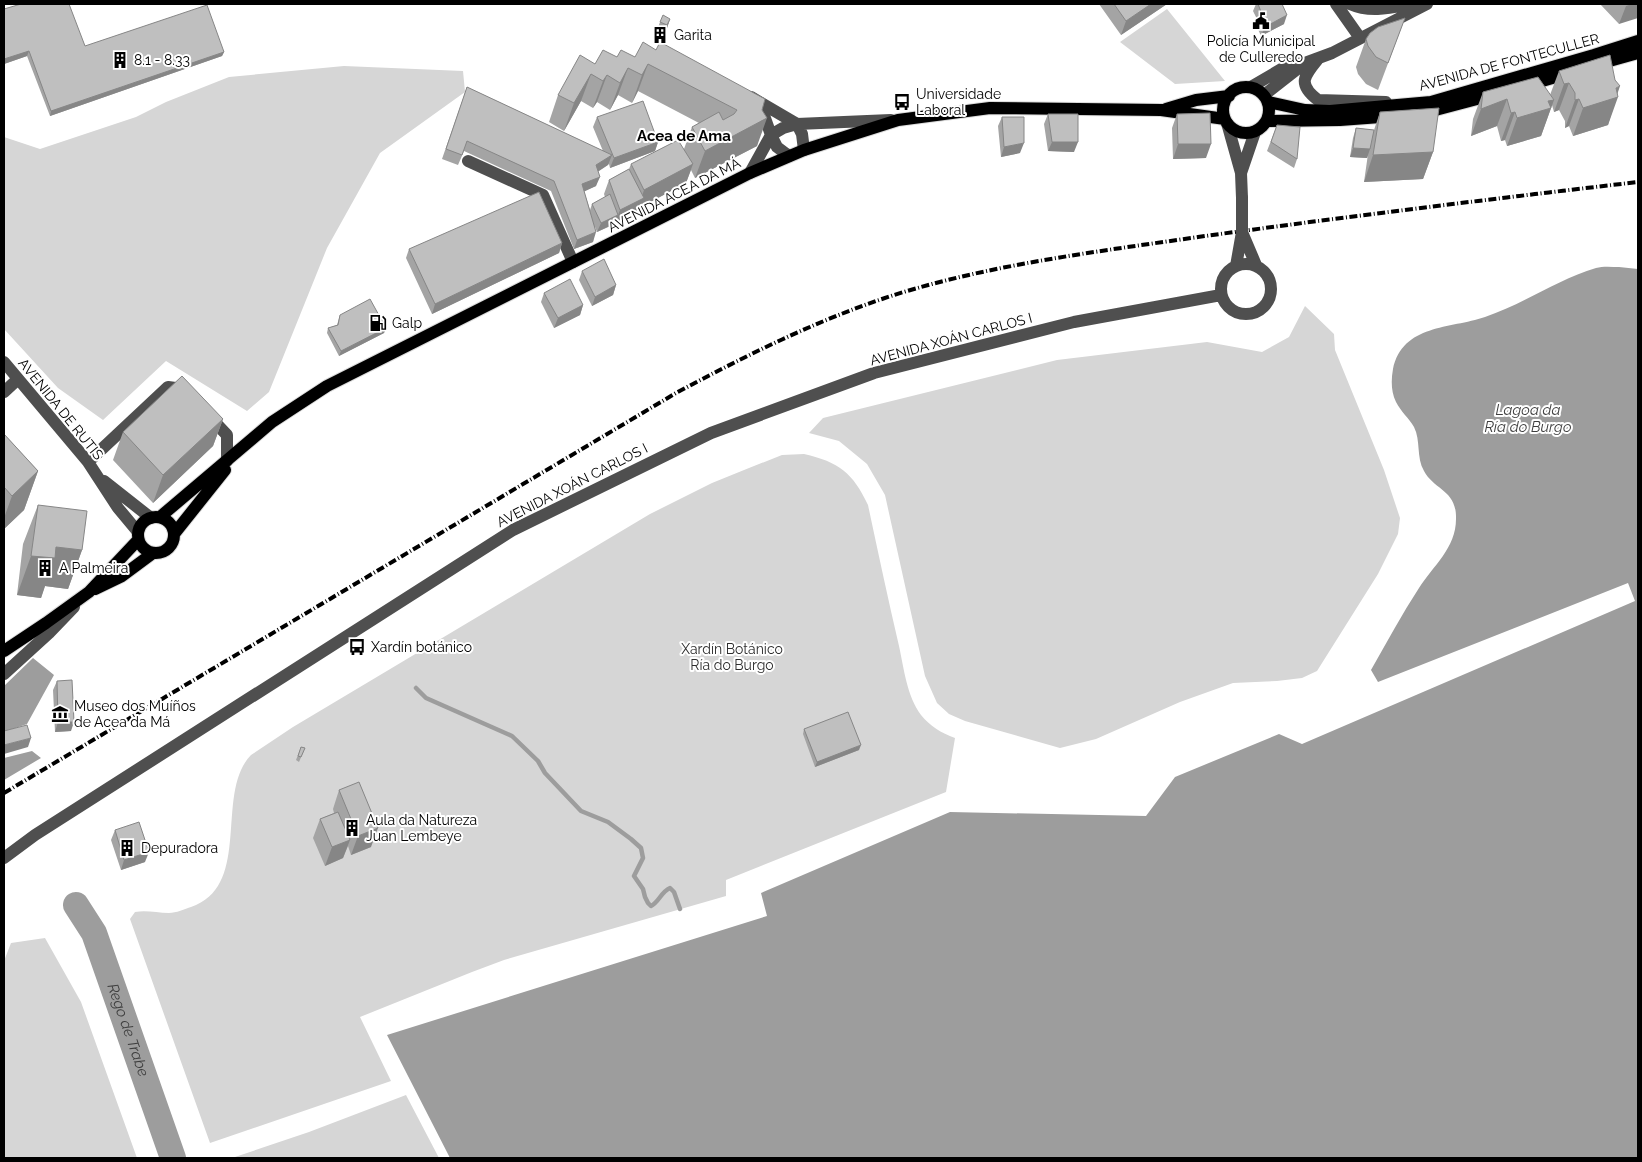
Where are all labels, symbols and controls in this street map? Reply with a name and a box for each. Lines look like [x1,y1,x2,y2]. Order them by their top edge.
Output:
public building icon: Policía Municipal de Culleredo [1251,11,1271,31]
building icon: Garita [650,25,670,45]
place label: Garita [674,27,712,43]
street label: AVENIDA DE FONTECULLER [1417,30,1601,94]
place label: Policía Municipal de Culleredo [1207,33,1315,65]
building icon: 8.1 - 8.33 [110,50,130,70]
place label: 8.1 - 8.33 [134,52,190,68]
place label: Universidade Laboral [916,86,1001,118]
bus stop icon: Universidade Laboral [892,92,912,112]
district label: Acea de Ama [637,127,731,145]
street label: AVENIDA ACEA DA MÁ [605,153,743,235]
street label: AVENIDA XOÁN CARLOS I [868,309,1034,368]
fuel station icon: Galp [368,313,388,333]
place label: Galp [392,315,422,331]
street label: AVENIDA DE RUTIS [15,355,107,463]
water label: Lagoa da Ría do Burgo [1484,401,1572,436]
street label: AVENIDA XOÁN CARLOS I [493,439,650,530]
building icon: A Palmeira [35,558,55,578]
place label: A Palmeira [59,560,128,576]
bus stop icon: Xardín botánico [347,637,367,657]
place label: Xardín botánico [371,639,472,655]
park label: Xardín Botánico Ría do Burgo [681,641,783,673]
place label: Museo dos Muíños de Acea da Má [74,698,196,730]
museum icon: Museo dos Muíños de Acea da Má [50,704,70,724]
place label: Aula da Natureza Juan Lembeye [366,812,477,844]
building icon: Aula da Natureza Juan Lembeye [342,818,362,838]
building icon: Depuradora [117,838,137,858]
place label: Depuradora [141,840,218,856]
water label: Rego de Trabe [103,981,153,1079]

